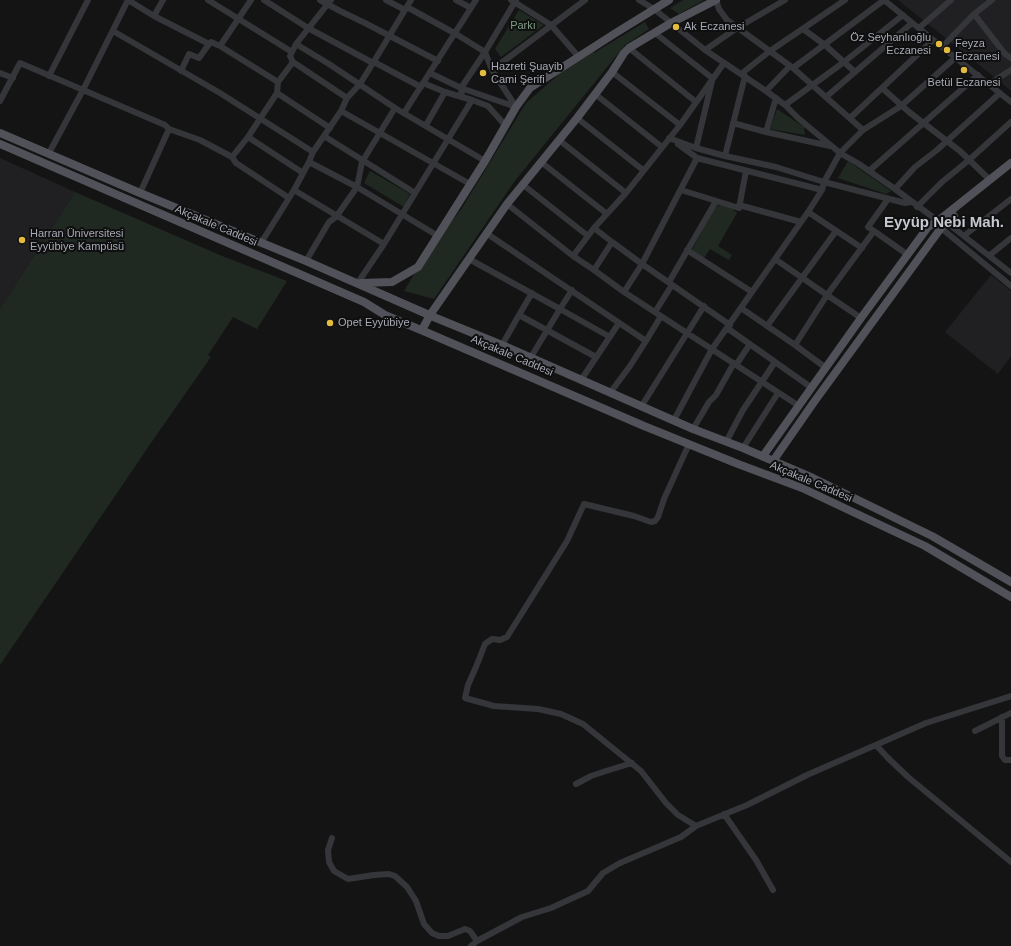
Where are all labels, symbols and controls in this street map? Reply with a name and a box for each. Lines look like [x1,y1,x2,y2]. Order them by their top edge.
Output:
park label: Parkı [510,19,536,33]
place label: Ak Eczanesi [684,20,745,34]
marker: Ak Eczanesi [671,22,681,32]
place label: Öz Seyhanlıoğlu Eczanesi [850,31,931,57]
place label: Feyza Eczanesi [955,37,1000,63]
marker: Öz Seyhanlıoğlu Eczanesi [934,39,944,49]
marker: Feyza Eczanesi [942,45,952,55]
place label: Hazreti Şuayib Cami Şerifi [491,60,563,86]
marker: Betül Eczanesi [959,65,969,75]
marker: Hazreti Şuayib Cami Şerifi [478,68,488,78]
place label: Betül Eczanesi [928,76,1000,90]
street label: Akçakale Caddesi [173,203,259,249]
district label: Eyyüp Nebi Mah. [884,214,1004,232]
place label: Harran Üniversitesi Eyyübiye Kampüsü [30,227,124,253]
marker: Harran Üniversitesi Eyyübiye Kampüsü [17,235,27,245]
place label: Opet Eyyübiye [338,316,410,330]
marker: Opet Eyyübiye [325,318,335,328]
street label: Akçakale Caddesi [469,333,555,379]
street label: Akçakale Caddesi [768,459,854,505]

